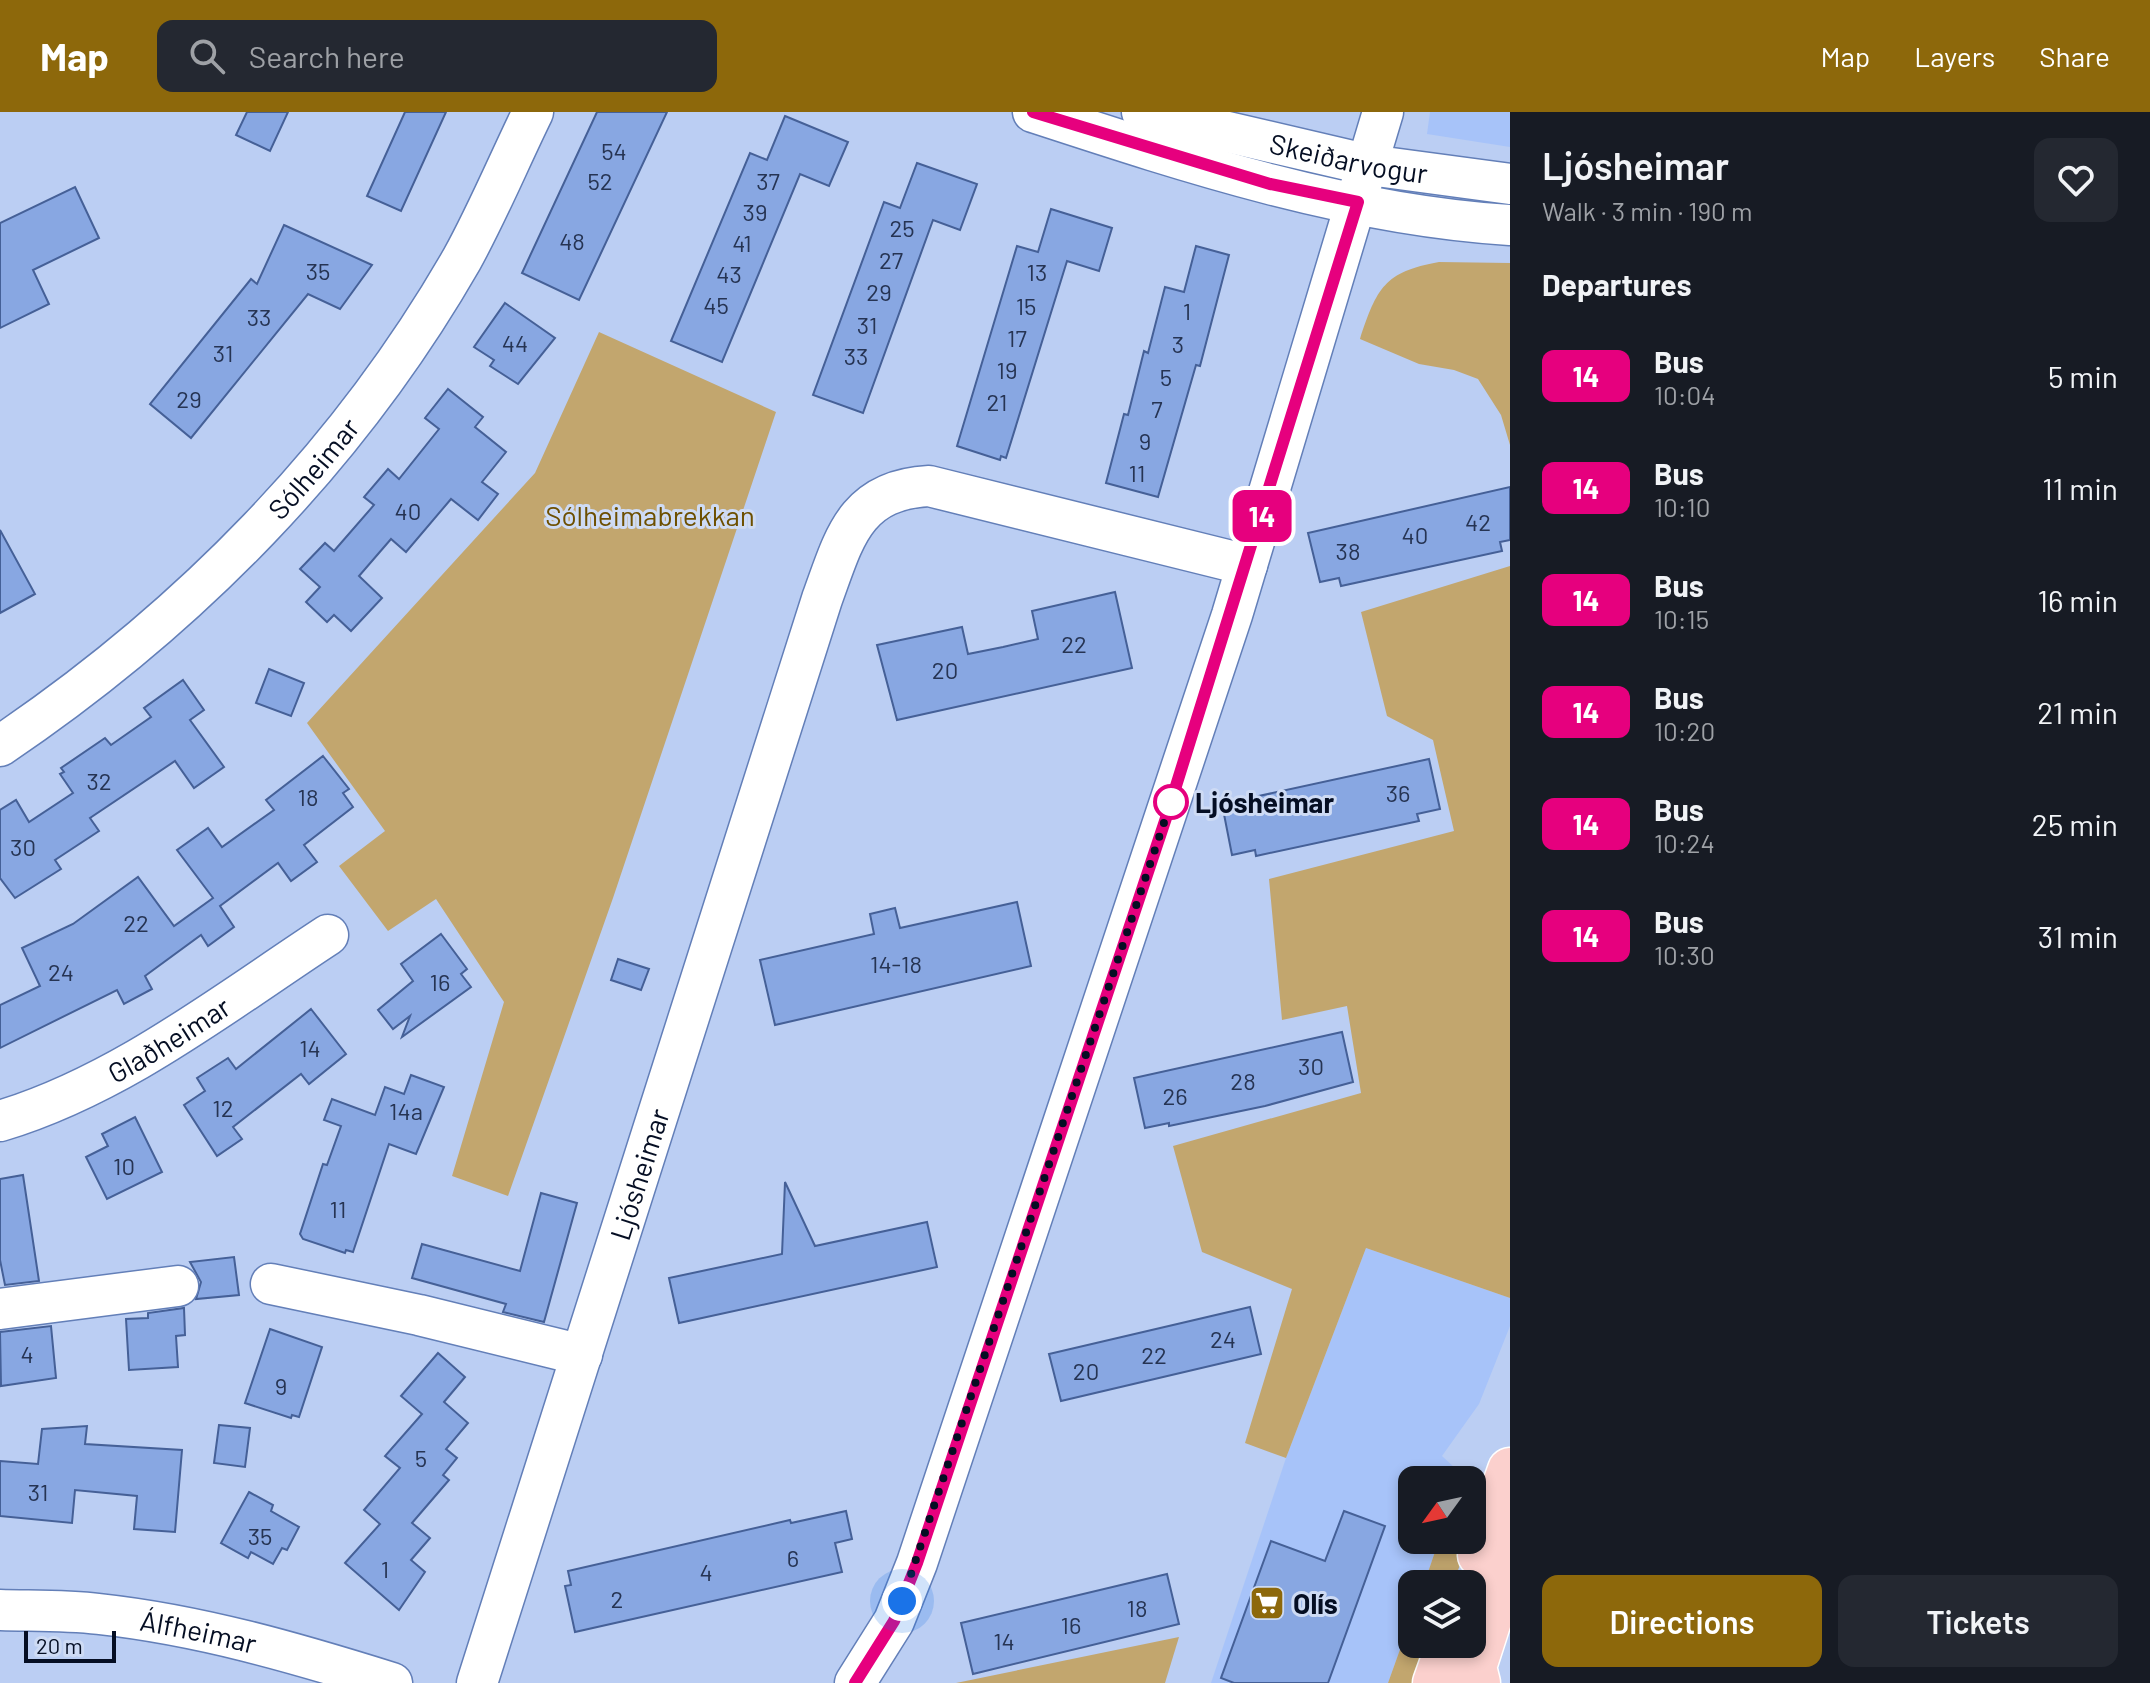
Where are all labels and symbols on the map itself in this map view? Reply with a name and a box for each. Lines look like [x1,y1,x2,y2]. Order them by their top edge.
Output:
street label: Skeiðarvogur [1266,125,1430,190]
house number: 54 [601,136,627,165]
house number: 52 [587,166,613,195]
house number: 37 [756,166,780,195]
house number: 39 [743,197,767,226]
house number: 25 [889,213,915,242]
house number: 48 [559,226,585,255]
house number: 41 [732,228,752,257]
house number: 27 [879,245,903,274]
house number: 35 [306,256,330,285]
house number: 13 [1027,257,1047,286]
house number: 43 [716,259,742,288]
house number: 29 [866,277,892,306]
house number: 45 [703,290,729,319]
house number: 15 [1016,291,1036,320]
house number: 1 [1183,296,1191,325]
house number: 33 [247,302,271,331]
house number: 31 [857,310,877,339]
house number: 17 [1007,323,1027,352]
house number: 44 [502,328,528,357]
house number: 3 [1172,329,1184,358]
house number: 31 [213,338,233,367]
house number: 33 [844,341,868,370]
house number: 19 [997,355,1017,384]
house number: 5 [1160,362,1172,391]
house number: 29 [176,384,202,413]
house number: 21 [987,387,1007,416]
house number: 7 [1151,394,1163,423]
street label: Sólheimar [260,411,366,526]
house number: 9 [1139,426,1151,455]
house number: 11 [1129,458,1145,487]
line badge: 14 [1226,490,1298,542]
house number: 40 [395,496,421,525]
park label: Sólheimabrekkan [545,498,755,532]
house number: 42 [1465,507,1491,536]
house number: 40 [1402,520,1428,549]
house number: 38 [1336,536,1360,565]
house number: 22 [1061,629,1087,658]
house number: 20 [932,655,958,684]
house number: 32 [86,766,112,795]
house number: 36 [1386,778,1410,807]
house number: 18 [298,782,318,811]
marker: Ljósheimar [1154,785,1188,819]
place label: Ljósheimar [1195,785,1334,819]
house number: 30 [10,832,36,861]
house number: 22 [123,908,149,937]
house number: 14-18 [870,949,922,978]
house number: 24 [48,957,74,986]
house number: 16 [430,967,450,996]
street label: Glaðheimar [102,989,236,1090]
house number: 14 [299,1033,321,1062]
house number: 30 [1298,1051,1324,1080]
house number: 28 [1230,1066,1256,1095]
house number: 26 [1162,1081,1188,1110]
house number: 12 [212,1093,234,1122]
house number: 14a [389,1096,423,1125]
street label: Ljósheimar [602,1104,676,1244]
house number: 10 [113,1151,135,1180]
house number: 11 [330,1194,346,1223]
house number: 24 [1210,1324,1236,1353]
house number: 4 [20,1339,34,1368]
house number: 22 [1141,1340,1167,1369]
house number: 20 [1073,1356,1099,1385]
house number: 9 [275,1371,287,1400]
house number: 5 [415,1443,427,1472]
north arrow [1398,1466,1486,1554]
house number: 31 [28,1477,48,1506]
house number: 35 [248,1521,272,1550]
house number: 6 [787,1543,799,1572]
house number: 1 [381,1554,389,1583]
house number: 4 [699,1557,713,1586]
your location [882,1581,922,1621]
house number: 2 [611,1584,623,1613]
supermarket icon: Olís [1248,1584,1286,1622]
place label: Olís [1293,1586,1338,1620]
house number: 18 [1127,1593,1147,1622]
street label: Álfheimar [138,1603,260,1660]
house number: 16 [1061,1610,1081,1639]
house number: 14 [993,1626,1015,1655]
scale bar [24,1627,116,1663]

